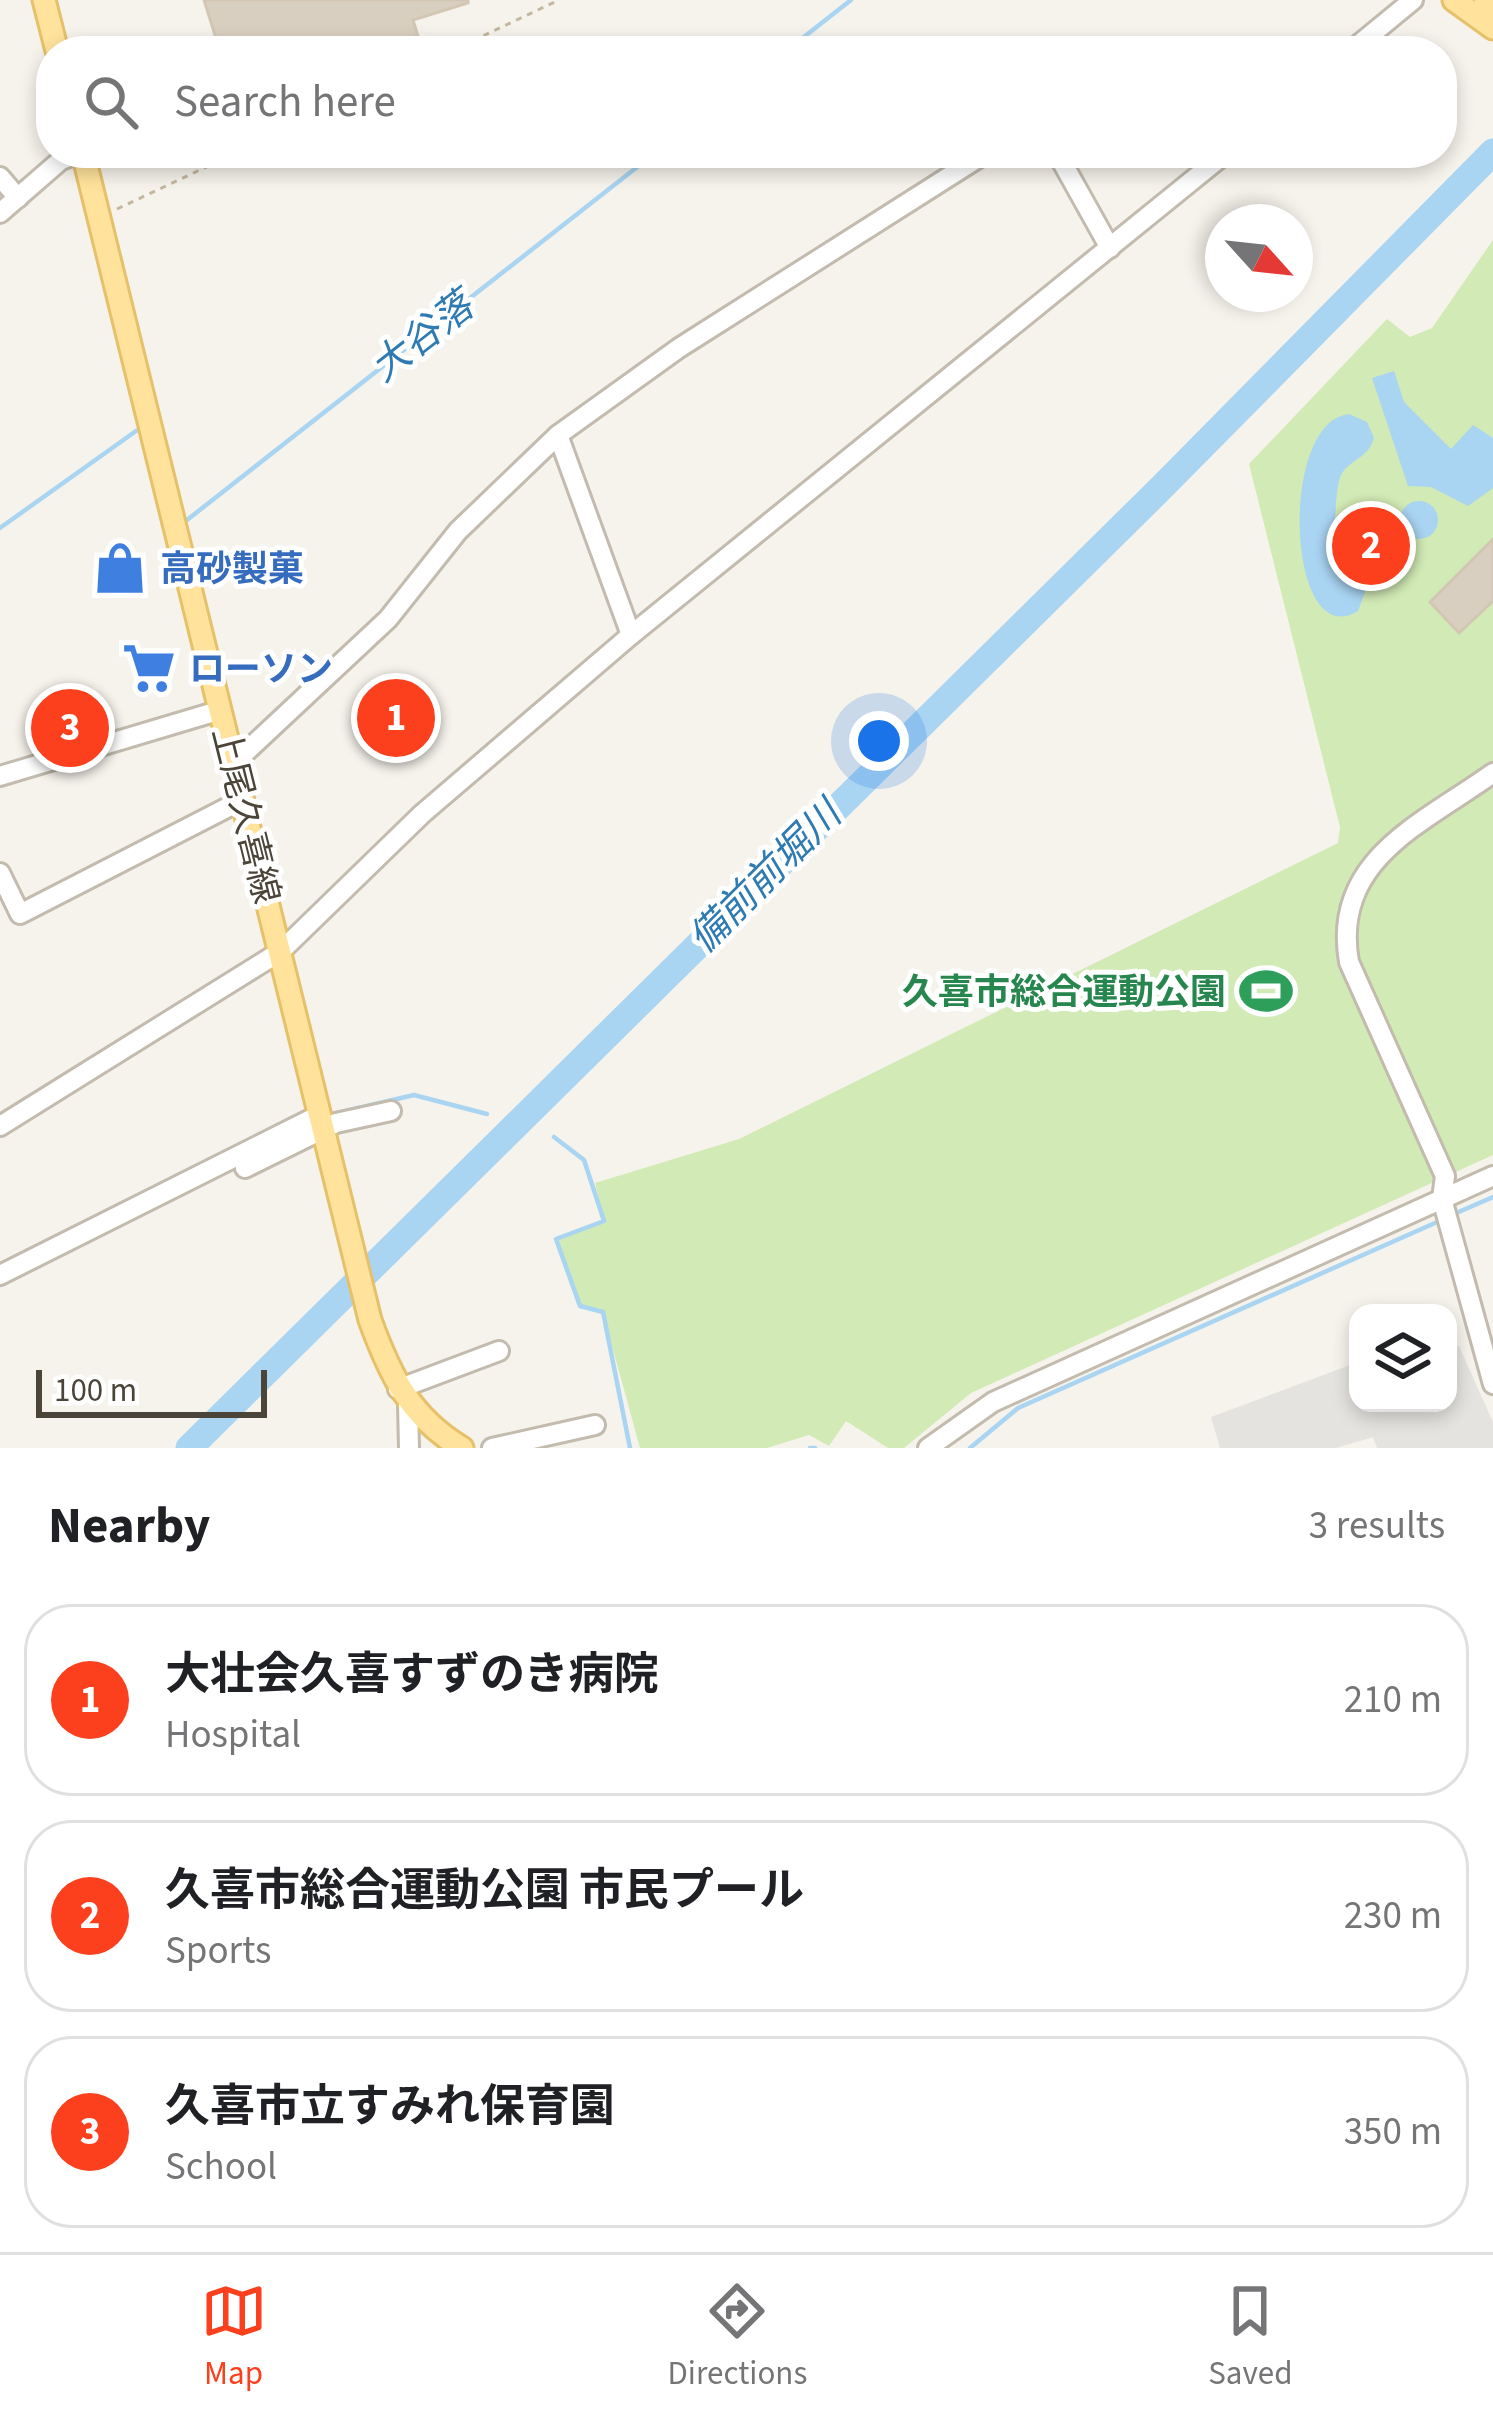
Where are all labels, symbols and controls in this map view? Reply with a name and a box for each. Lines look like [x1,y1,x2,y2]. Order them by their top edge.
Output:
search box [36,36,1457,168]
icon: search [78,69,144,135]
text: Search here [174,70,396,134]
north arrow [1205,204,1313,312]
water label: 大谷落 [359,276,490,396]
pin: 2 [1332,501,1410,591]
shop icon: 高砂製菓 [91,539,149,597]
place label: 高砂製菓 [160,544,304,595]
supermarket icon: ローソン [120,639,178,697]
place label: ローソン [189,644,333,695]
pin: 1 [357,673,435,763]
pin: 3 [31,683,109,773]
your location [849,711,909,771]
street label: 上尾久喜線 [199,722,292,909]
water label: 備前前堀川 [677,786,857,966]
sports icon: 久喜市総合運動公園 [1237,962,1295,1020]
place label: 久喜市総合運動公園 [902,967,1226,1018]
map controls [1349,1304,1457,1412]
button: layers [1349,1304,1457,1412]
scale bar [36,1364,267,1417]
text: 100 m [54,1367,137,1414]
text: Nearby [48,1490,210,1562]
text: 3 results [1309,1498,1445,1554]
text: 大壮会久喜すずのき病院 [165,1643,659,1707]
text: 1 [80,1672,100,1728]
text: 210 m [1344,1672,1442,1728]
text: Hospital [165,1707,301,1763]
text: 久喜市総合運動公園 市民プール [165,1859,804,1923]
text: 2 [80,1888,100,1944]
text: 230 m [1344,1888,1442,1944]
text: Sports [165,1923,271,1979]
text: 久喜市立すみれ保育園 [165,2075,615,2139]
text: 3 [80,2104,100,2160]
text: 350 m [1344,2104,1442,2160]
text: School [165,2139,277,2195]
tab: Map [201,2278,267,2397]
tab: Directions [668,2278,807,2397]
tab: Saved [1208,2278,1292,2397]

